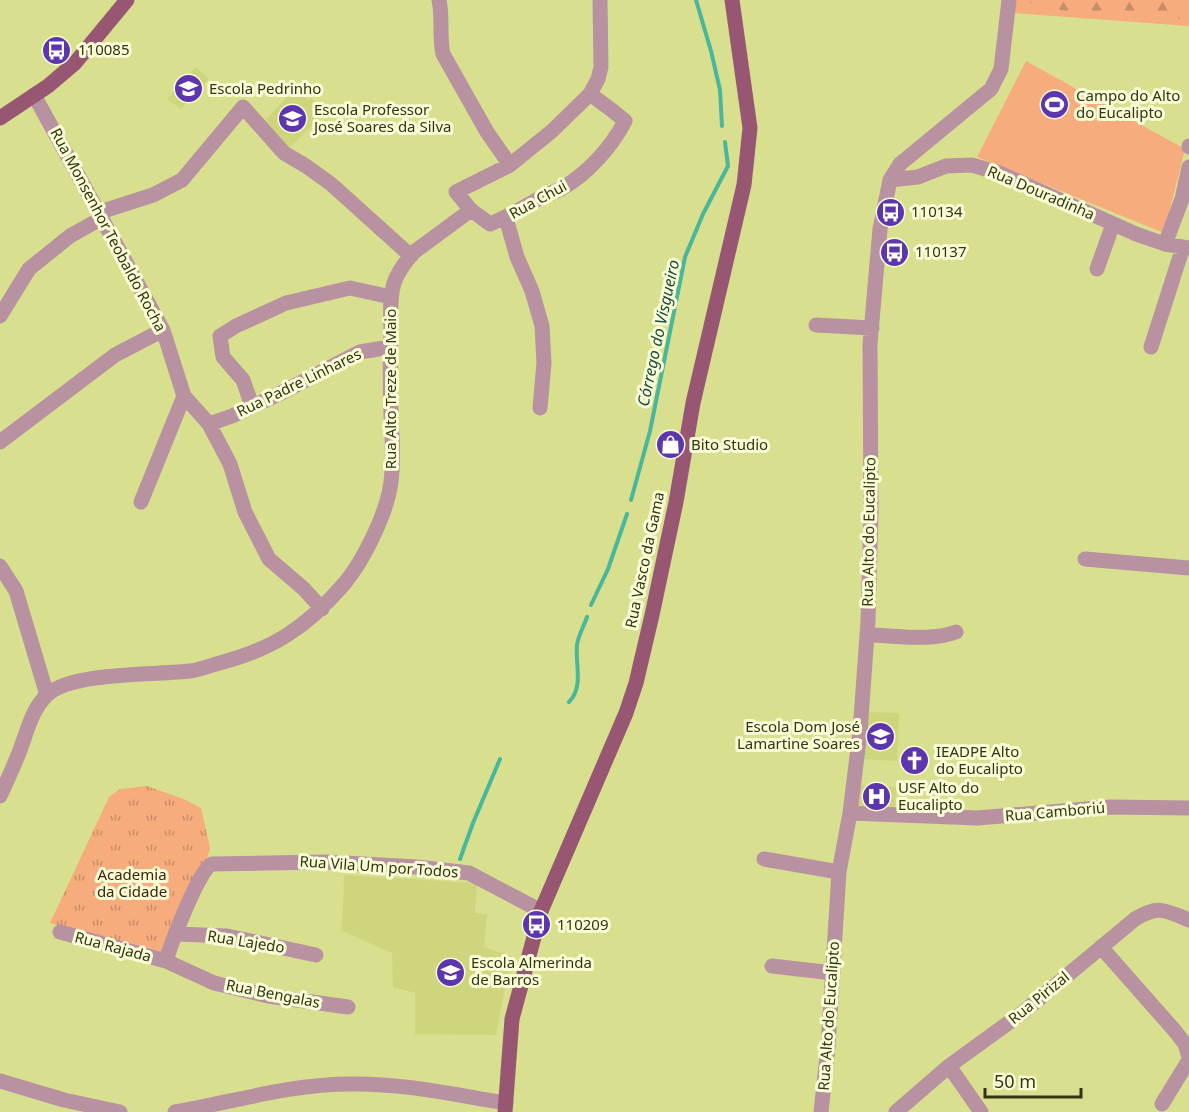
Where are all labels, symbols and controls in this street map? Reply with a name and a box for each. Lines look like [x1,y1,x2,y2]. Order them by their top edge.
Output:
bus stop icon: 110085 [41,34,73,66]
place label: 110085 [78,39,129,59]
school or university icon: Escola Pedrinho [172,73,204,105]
place label: Escola Pedrinho [209,78,321,98]
place label: Campo do Alto do Eucalipto [1076,85,1180,122]
sports icon: Campo do Alto do Eucalipto [1039,89,1071,121]
place label: Escola Professor José Soares da Silva [312,99,451,136]
school or university icon: Escola Professor José Soares da Silva [277,103,309,135]
street label: Rua Monsenhor Teobaldo Rocha [47,124,171,335]
street label: Rua Douradinha [985,160,1098,224]
street label: Rua Chui [505,175,570,223]
bus stop icon: 110134 [874,196,906,228]
place label: 110134 [911,201,963,221]
bus stop icon: 110137 [878,236,910,268]
place label: 110137 [915,241,966,261]
water label: Córrego do Visgueiro [632,258,684,408]
street label: Rua Alto Treze de Maio [380,309,400,469]
street label: Rua Padre Linhares [233,343,364,421]
shop icon: Bito Studio [654,429,686,461]
place label: Bito Studio [691,434,768,454]
street label: Rua Alto do Eucalipto [857,457,879,607]
street label: Rua Vasco da Gama [620,490,668,630]
place label: Escola Dom José Lamartine Soares [737,716,860,753]
school or university icon: Escola Dom José Lamartine Soares [865,720,897,752]
place label: IEADPE Alto do Eucalipto [936,741,1023,778]
church icon: IEADPE Alto do Eucalipto [899,745,931,777]
place label: USF Alto do Eucalipto [898,777,979,814]
hospital icon: USF Alto do Eucalipto [861,781,893,813]
street label: Rua Camboriú [1004,797,1106,825]
street label: Rua Vila Um por Todos [299,850,459,882]
park label: Academia da Cidade [97,864,167,901]
bus stop icon: 110209 [520,909,552,941]
place label: 110209 [557,914,608,934]
street label: Rua Lajedo [206,925,286,957]
street label: Rua Rajada [73,926,154,966]
street label: Rua Alto do Eucalipto [813,941,843,1091]
place label: Escola Almerinda de Barros [471,952,592,989]
school or university icon: Escola Almerinda de Barros [434,956,466,988]
street label: Rua Pirizal [1004,966,1073,1028]
street label: Rua Bengalas [224,974,322,1012]
scale bar [985,1061,1081,1099]
text: 50 m [994,1069,1036,1093]

